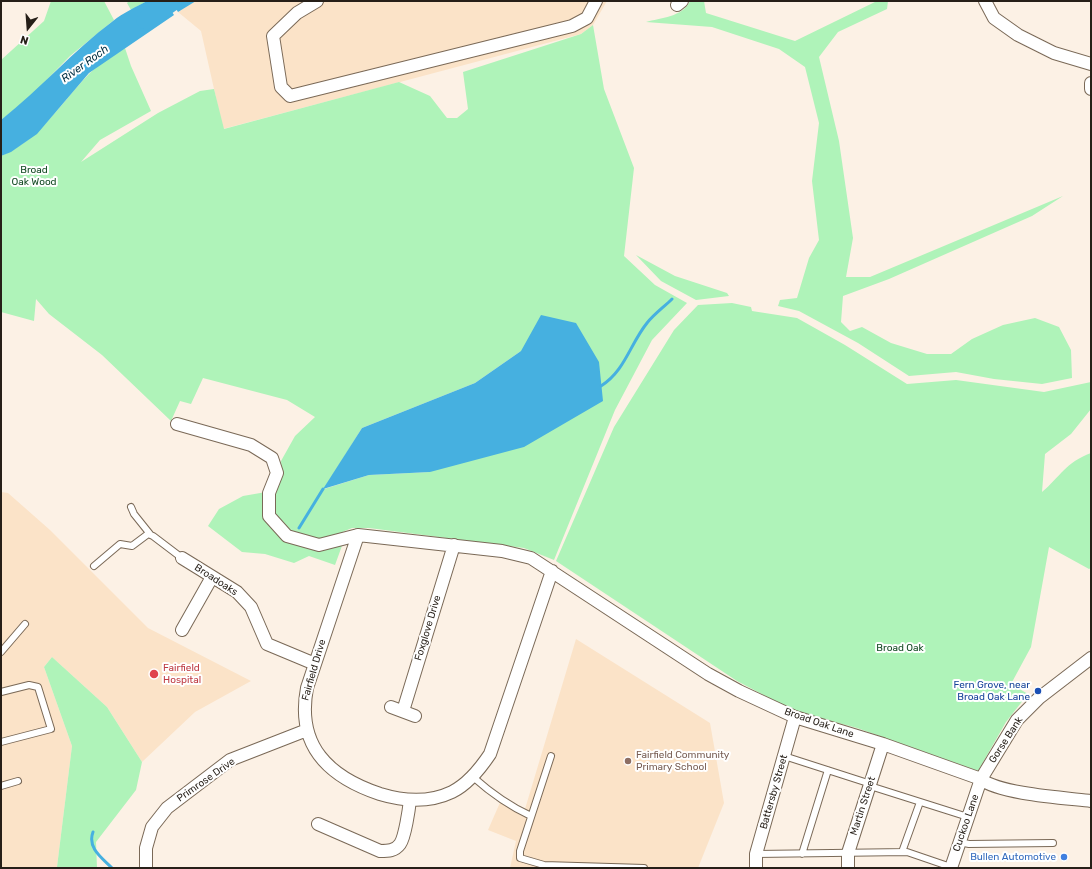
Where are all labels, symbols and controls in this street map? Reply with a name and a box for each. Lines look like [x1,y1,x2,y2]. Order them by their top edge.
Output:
north arrow [8,8,48,48]
text: N [19,33,30,47]
water label: River Roch [59,42,111,86]
park label: Broad Oak Wood [11,164,57,188]
street label: Broadoaks [192,562,240,598]
street label: Foxglove Drive [412,594,444,662]
street label: Fairfield Drive [300,638,328,702]
park label: Broad Oak [876,642,924,654]
place label: Fairfield Hospital [163,662,201,686]
marker: Fairfield Hospital [148,668,160,680]
place label: Fern Grove, near Broad Oak Lane [953,679,1030,702]
marker: Fern Grove, near Broad Oak Lane [1033,686,1043,696]
street label: Broad Oak Lane [783,705,855,741]
street label: Gorse Bank [987,715,1025,765]
place label: Fairfield Community Primary School [636,749,729,772]
street label: Battersby Street [758,753,790,831]
street label: Primrose Drive [175,756,237,804]
marker: Fairfield Community Primary School [623,756,633,766]
street label: Martin Street [848,775,878,837]
street label: Cuckoo Lane [951,793,981,853]
place label: Bullen Automotive [970,851,1056,863]
marker: Bullen Automotive [1059,852,1069,862]

